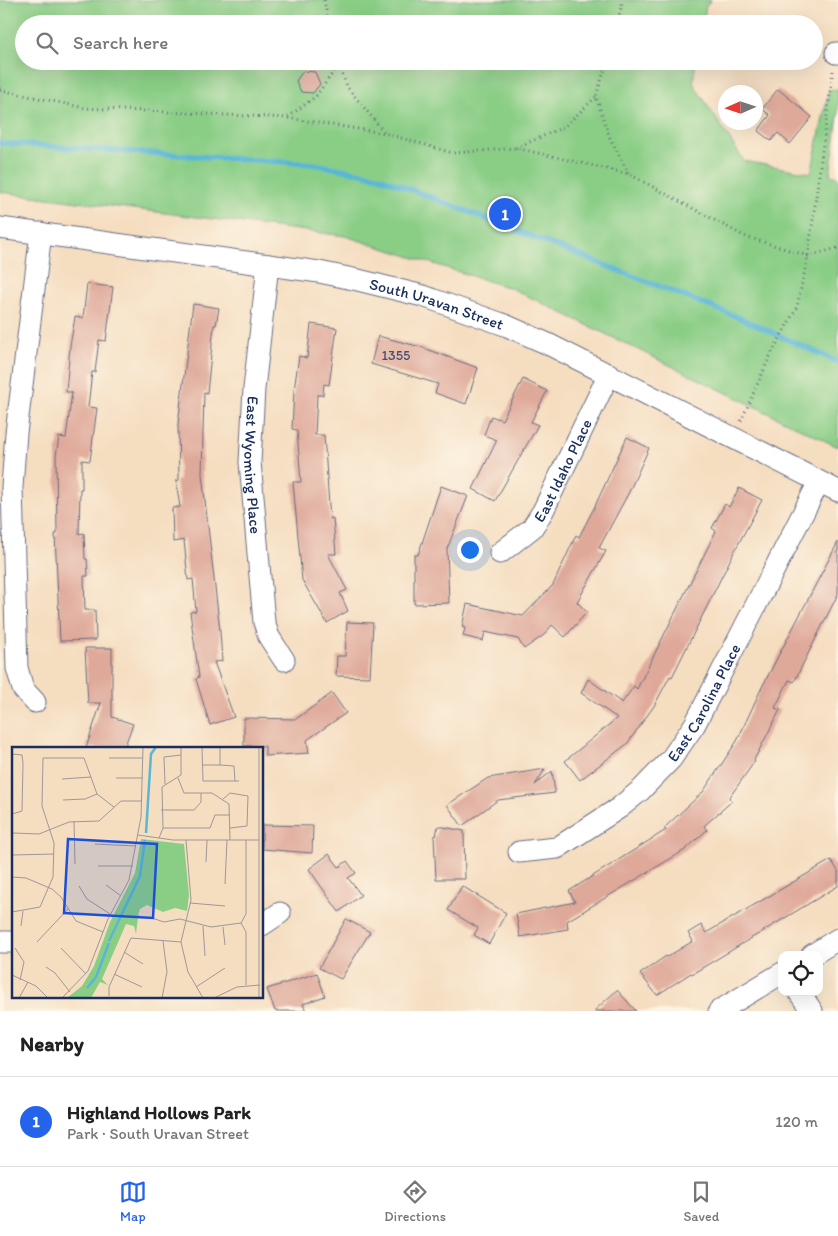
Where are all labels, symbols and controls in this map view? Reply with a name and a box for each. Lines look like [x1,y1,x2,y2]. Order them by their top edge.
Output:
search box [15,15,823,70]
icon: search [33,29,61,57]
text: Search here [73,31,168,54]
north arrow [718,85,763,130]
pin: 1 [489,195,521,233]
street label: South Uravan Street [368,274,506,334]
house number: 1355 [382,347,410,364]
street label: East Wyoming Place [240,396,265,535]
street label: East Idaho Place [529,416,596,526]
your location [457,537,483,563]
street label: East Carolina Place [663,641,745,765]
inset map [12,747,264,998]
map controls [778,951,823,996]
button: locate [778,951,823,996]
text: Nearby [20,1031,84,1056]
text: Highland Hollows Park [67,1101,251,1124]
text: 1 [32,1112,40,1131]
text: 120 m [775,1112,818,1131]
text: Park · South Uravan Street [67,1124,249,1143]
tab: Map [119,1178,147,1225]
tab: Directions [384,1178,446,1225]
tab: Saved [683,1178,719,1225]

